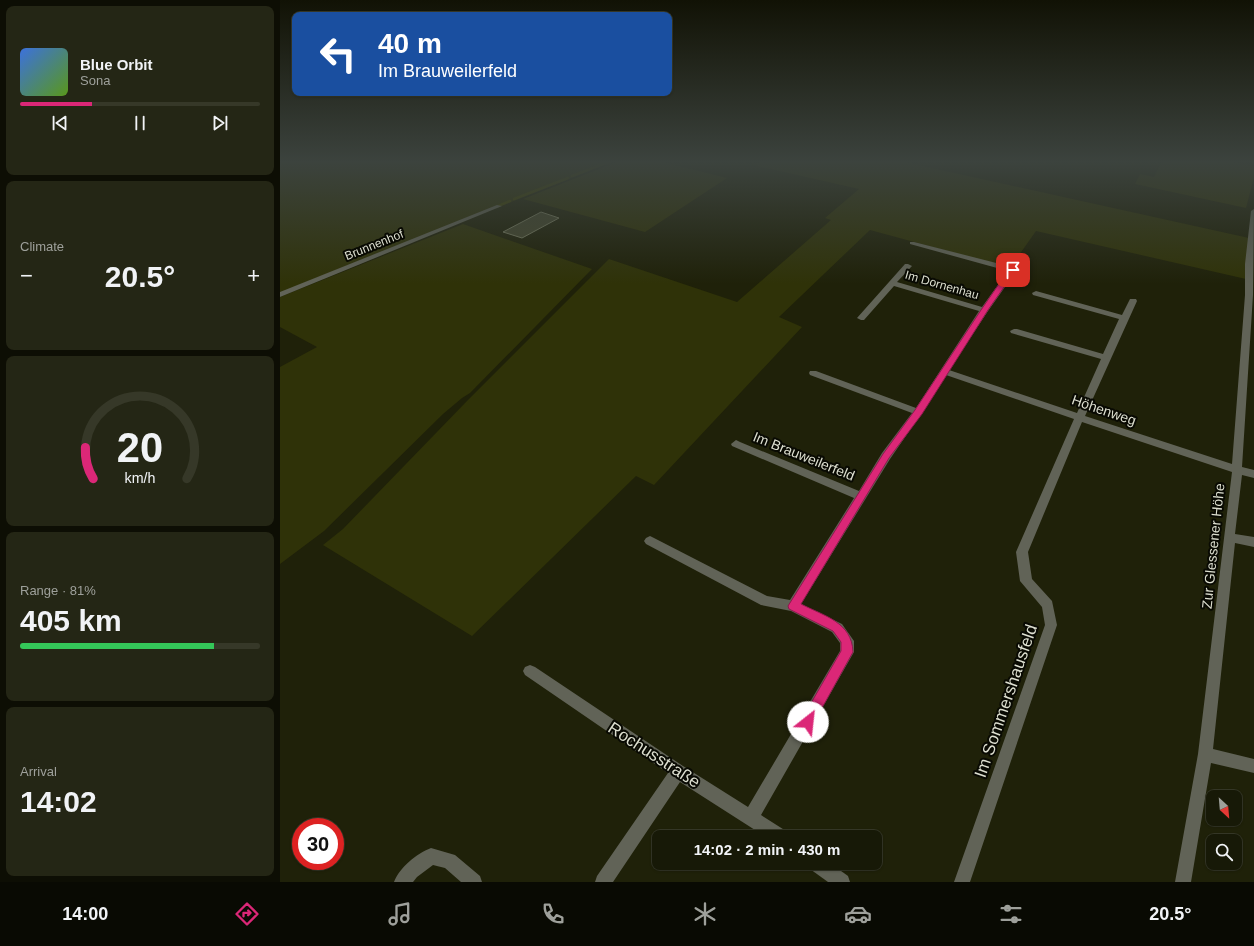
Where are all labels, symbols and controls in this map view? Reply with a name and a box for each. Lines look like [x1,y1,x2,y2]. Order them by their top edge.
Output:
icon: left [312,28,364,80]
text: 40 m [378,28,442,59]
text: Blue Orbit [80,56,153,73]
text: Im Brauweilerfeld [378,61,517,81]
text: Sona [80,73,110,88]
icon: previous [49,112,71,134]
icon: pause [129,112,151,134]
icon: next [209,112,231,134]
street label: Brunnenhof [343,227,406,263]
text: Climate [20,239,64,254]
pin [996,253,1030,287]
icon: arrive [1002,259,1024,281]
text: 20.5° [105,260,175,293]
text: − [20,263,33,288]
text: + [247,263,260,288]
street label: Im Dornenhau [904,268,980,302]
street label: Höhenweg [1070,392,1138,428]
text: 20 [117,424,163,471]
street label: Im Brauweilerfeld [751,428,857,484]
text: km/h [125,470,156,486]
street label: Zur Glessener Höhe [1198,482,1228,610]
text: Range · 81% [20,583,96,598]
text: 405 km [20,604,122,637]
street label: Im Sommershausfeld [971,622,1041,780]
position arrow [787,701,829,743]
street label: Rochusstraße [604,718,704,792]
text: Arrival [20,764,57,779]
text: 14:02 [20,785,97,818]
north arrow [1206,790,1242,826]
map controls [1206,790,1242,870]
speed limit sign: 30 [292,818,344,870]
button: search [1206,834,1242,870]
text: 14:02 · 2 min · 430 m [694,841,840,858]
icon: directions [233,900,261,928]
icon: music [386,900,414,928]
icon: phone [539,900,567,928]
icon: climate [691,900,719,928]
icon: car [844,900,872,928]
icon: filters [997,900,1025,928]
text: 14:00 [62,904,108,924]
text: 20.5° [1149,904,1192,924]

